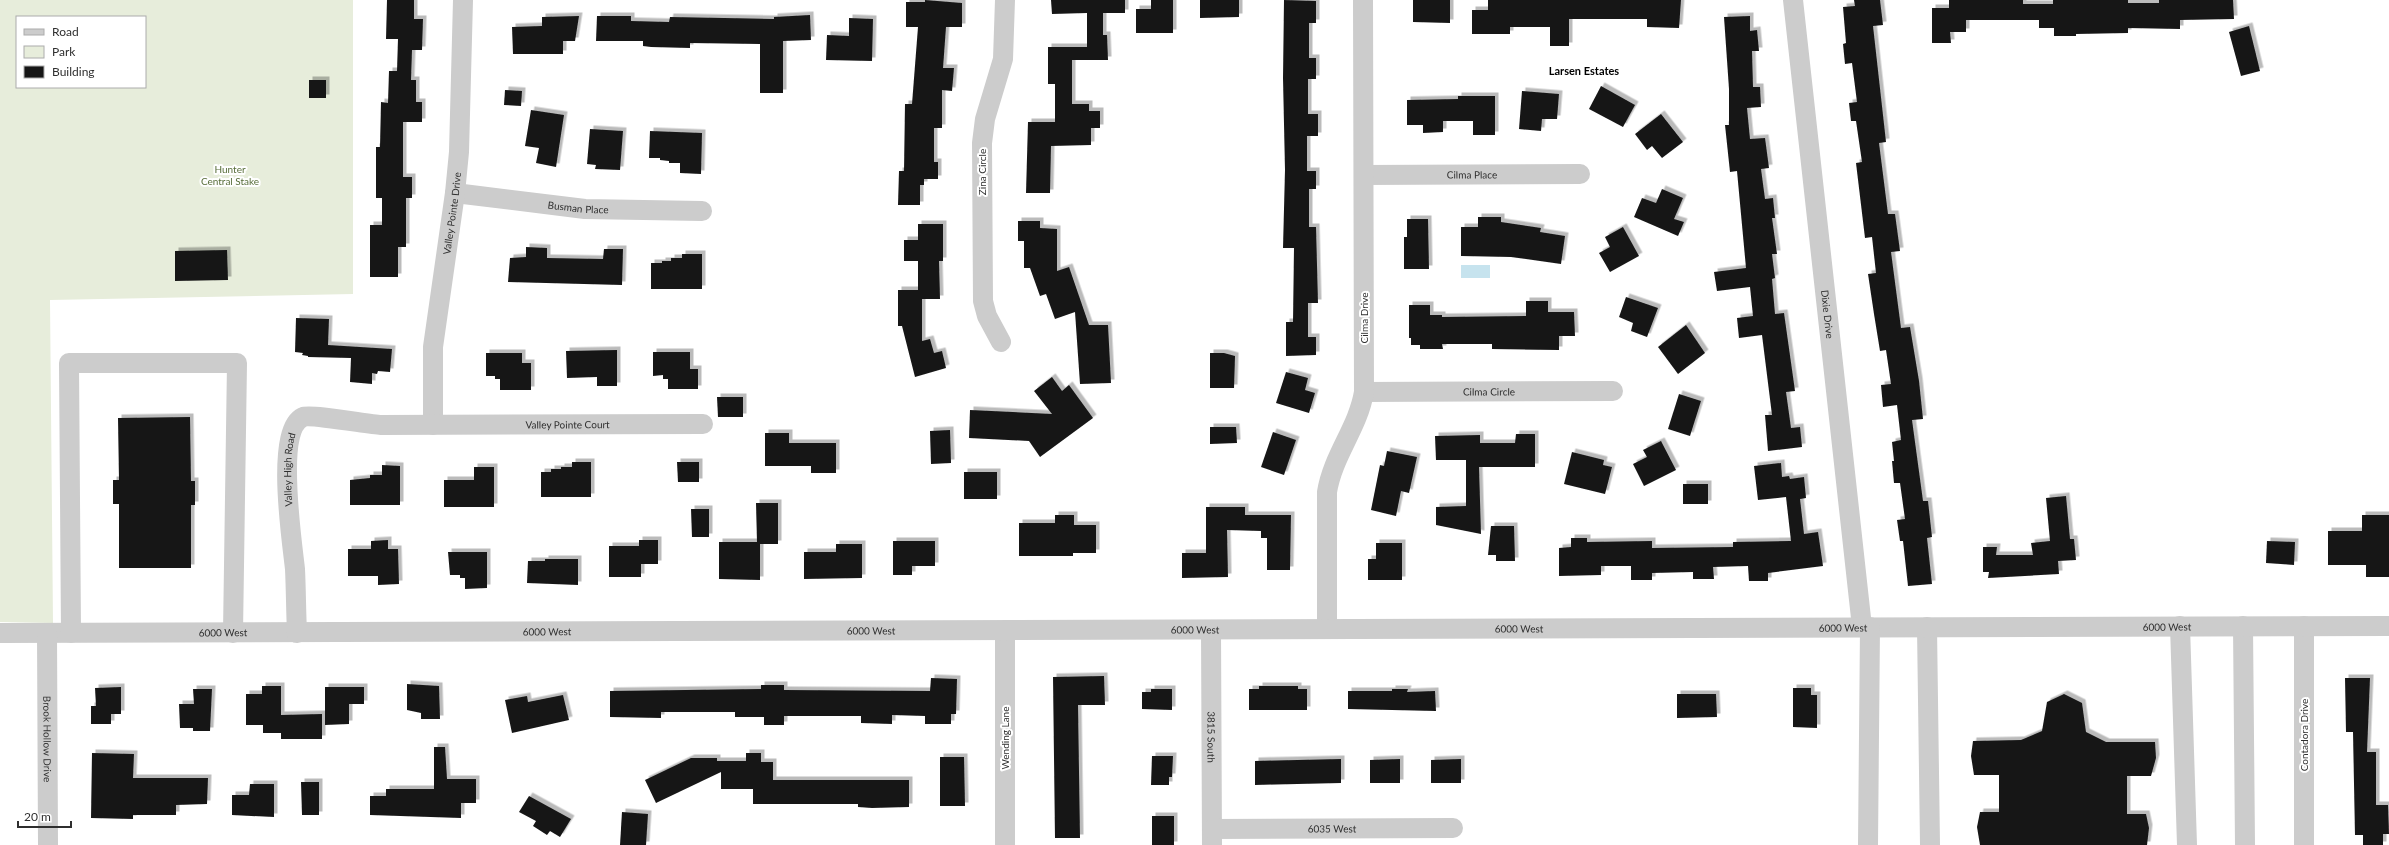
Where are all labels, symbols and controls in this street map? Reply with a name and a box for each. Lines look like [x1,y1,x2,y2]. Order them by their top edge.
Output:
legend [16,16,146,88]
text: Road [52,24,79,39]
text: Park [52,44,76,59]
text: Building [52,64,95,79]
district label: Larsen Estates [1549,64,1619,77]
street label: Zina Circle [976,149,988,195]
park label: Hunter Central Stake [201,163,259,187]
street label: Cilma Place [1447,168,1497,181]
street label: Valley Pointe Drive [440,172,463,255]
street label: Busman Place [547,198,609,215]
street label: Dixie Drive [1819,289,1836,339]
street label: Cilma Drive [1358,292,1370,344]
street label: Cilma Circle [1463,385,1515,398]
street label: Valley Pointe Court [525,418,610,431]
street label: Valley High Road [281,431,298,507]
street label: 6000 West [2143,621,2192,633]
street label: 6000 West [1495,622,1544,635]
street label: 6000 West [1819,622,1868,634]
street label: 6000 West [1171,623,1220,636]
street label: 6000 West [847,624,896,637]
street label: 6000 West [523,625,572,637]
street label: 6000 West [199,626,248,638]
street label: Brook Hollow Drive [41,696,54,782]
street label: Contadora Drive [2298,699,2310,771]
street label: Wending Lane [999,707,1011,769]
street label: 3815 South [1205,711,1218,763]
scale bar [18,803,71,829]
text: 20 m [24,809,51,824]
street label: 6035 West [1308,822,1357,835]

